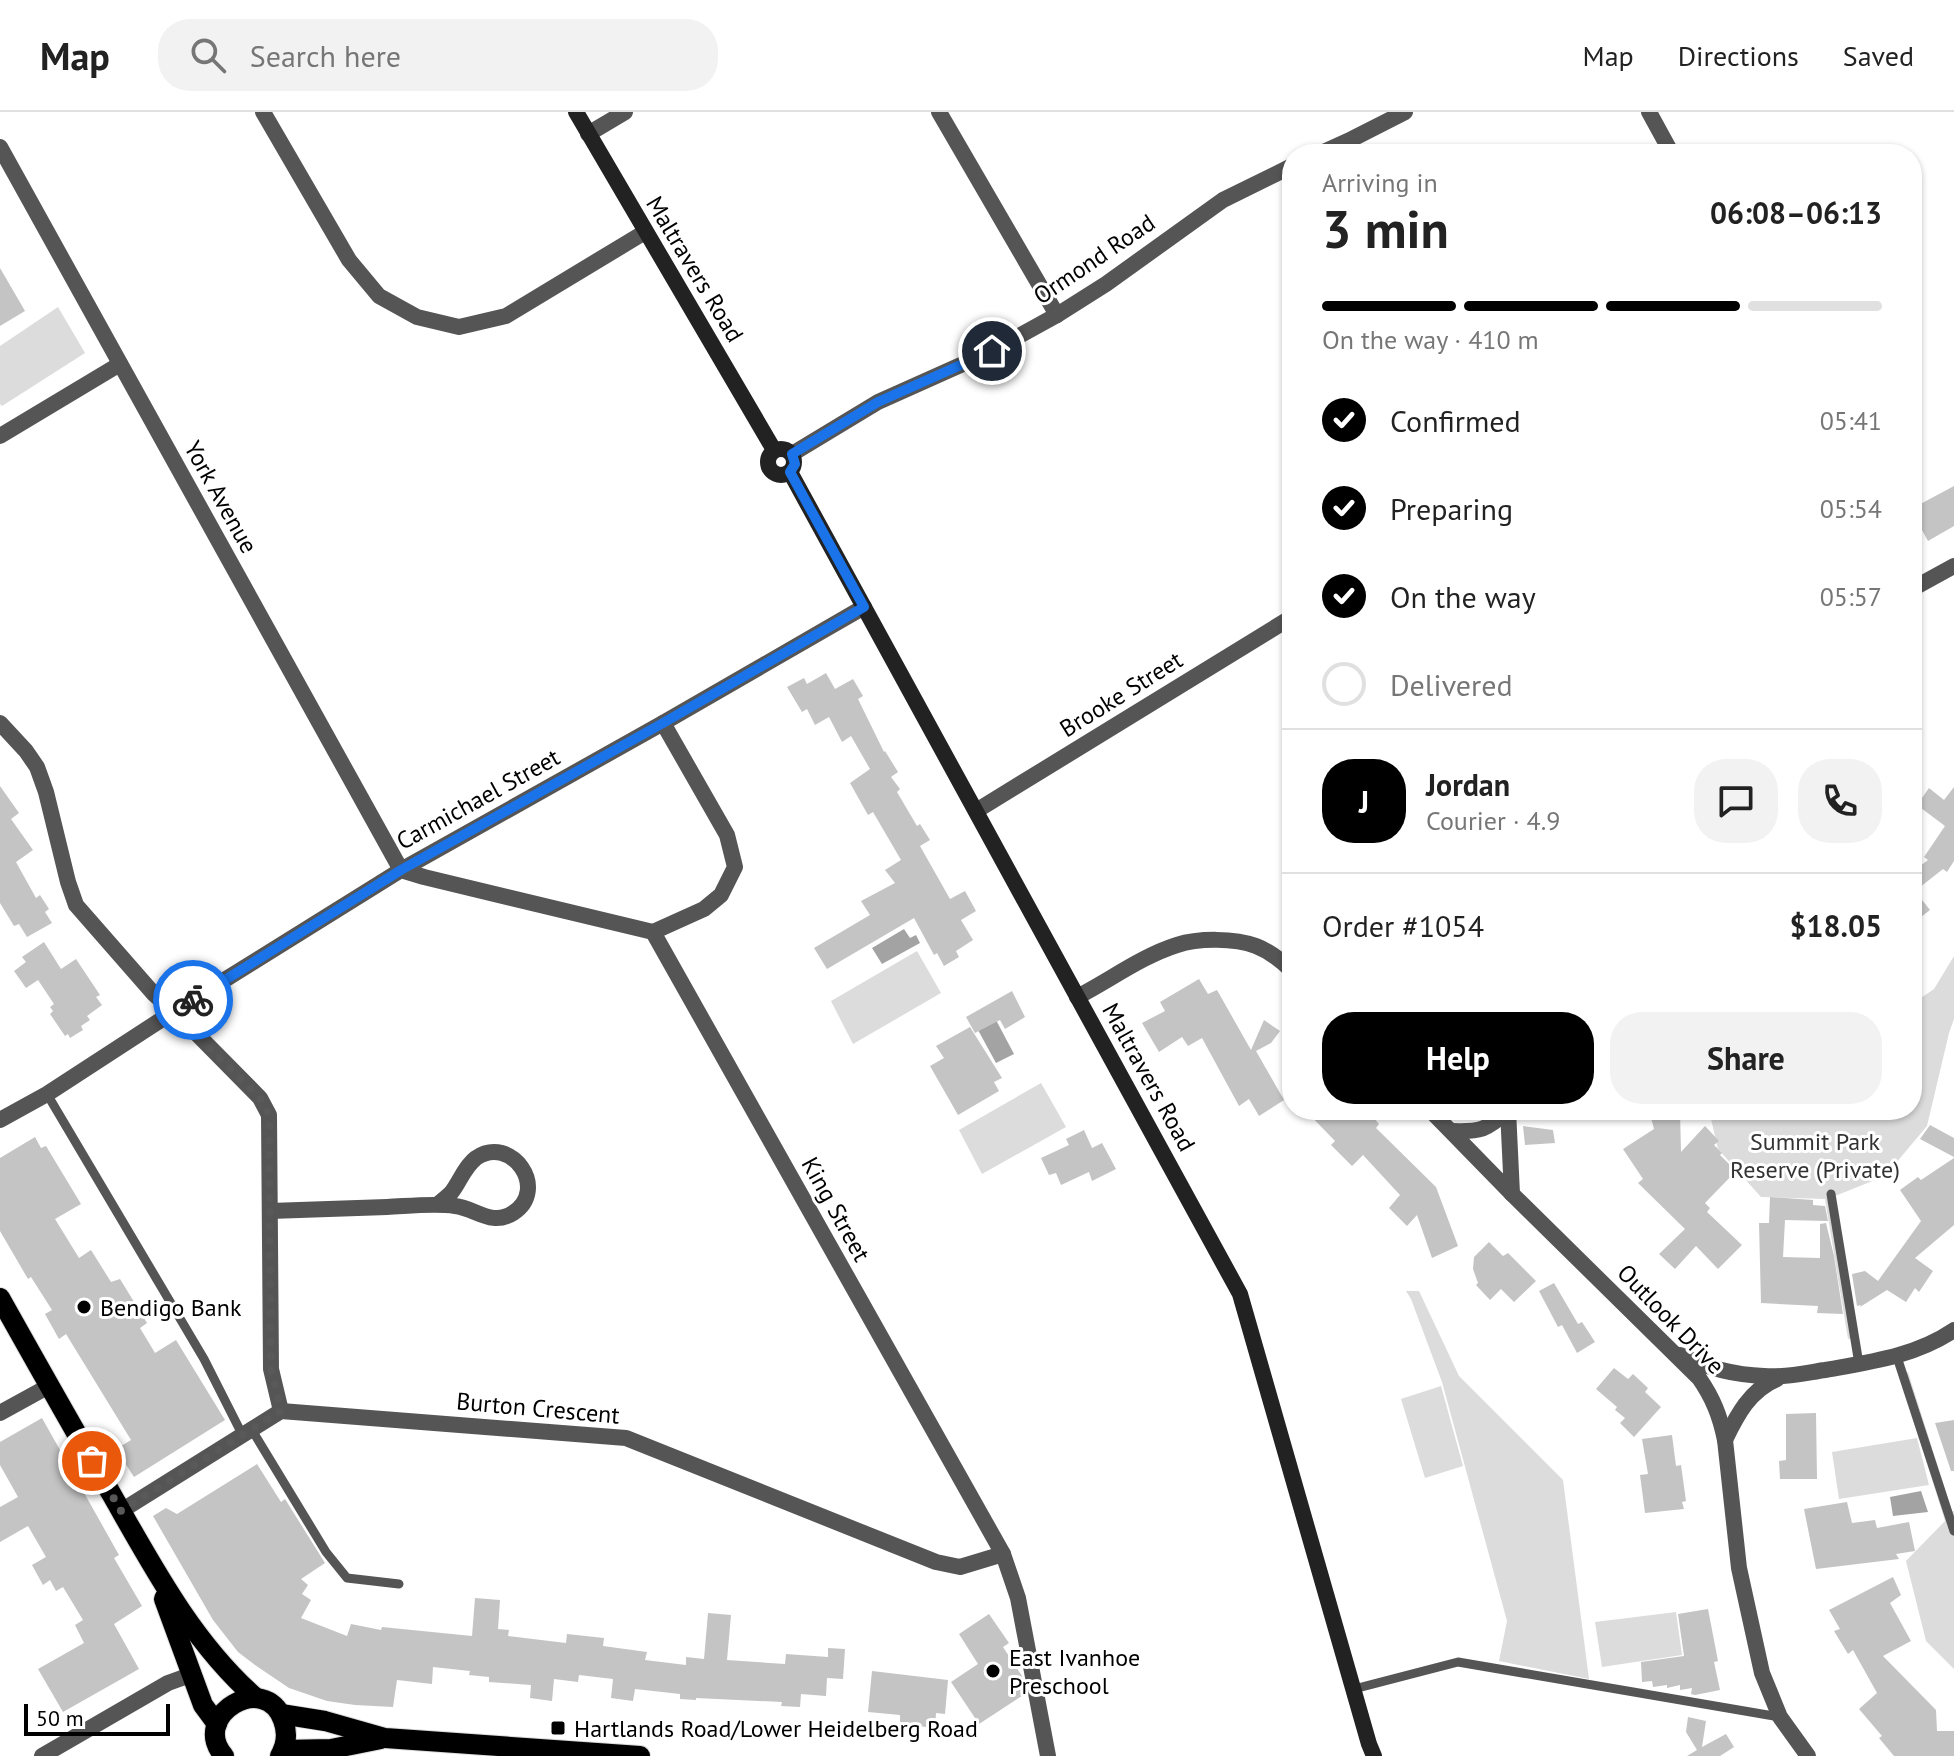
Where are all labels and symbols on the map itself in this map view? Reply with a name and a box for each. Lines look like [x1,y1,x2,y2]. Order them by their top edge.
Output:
street label: Maltravers Road [639,190,751,348]
street label: Ormond Road [1027,207,1161,311]
pin [958,317,1026,385]
street label: York Avenue [177,435,265,559]
street label: Brooke Street [1054,644,1188,744]
street label: Carmichael Street [391,741,565,857]
courier [153,960,233,1040]
street label: Maltravers Road [1095,997,1203,1157]
park label: Summit Park Reserve (Private) [1730,1126,1900,1185]
street label: King Street [795,1151,877,1267]
street label: Outlook Drive [1611,1257,1731,1381]
place label: Bendigo Bank [100,1292,242,1323]
marker: Bendigo Bank [75,1298,93,1316]
street label: Burton Crescent [455,1385,621,1431]
pin [58,1427,126,1495]
place label: East Ivanhoe Preschool [1009,1642,1140,1701]
marker: East Ivanhoe Preschool [984,1662,1002,1680]
scale bar [24,1700,170,1736]
place label: Hartlands Road/Lower Heidelberg Road [574,1713,978,1744]
marker: Hartlands Road/Lower Heidelberg Road [549,1719,567,1737]

